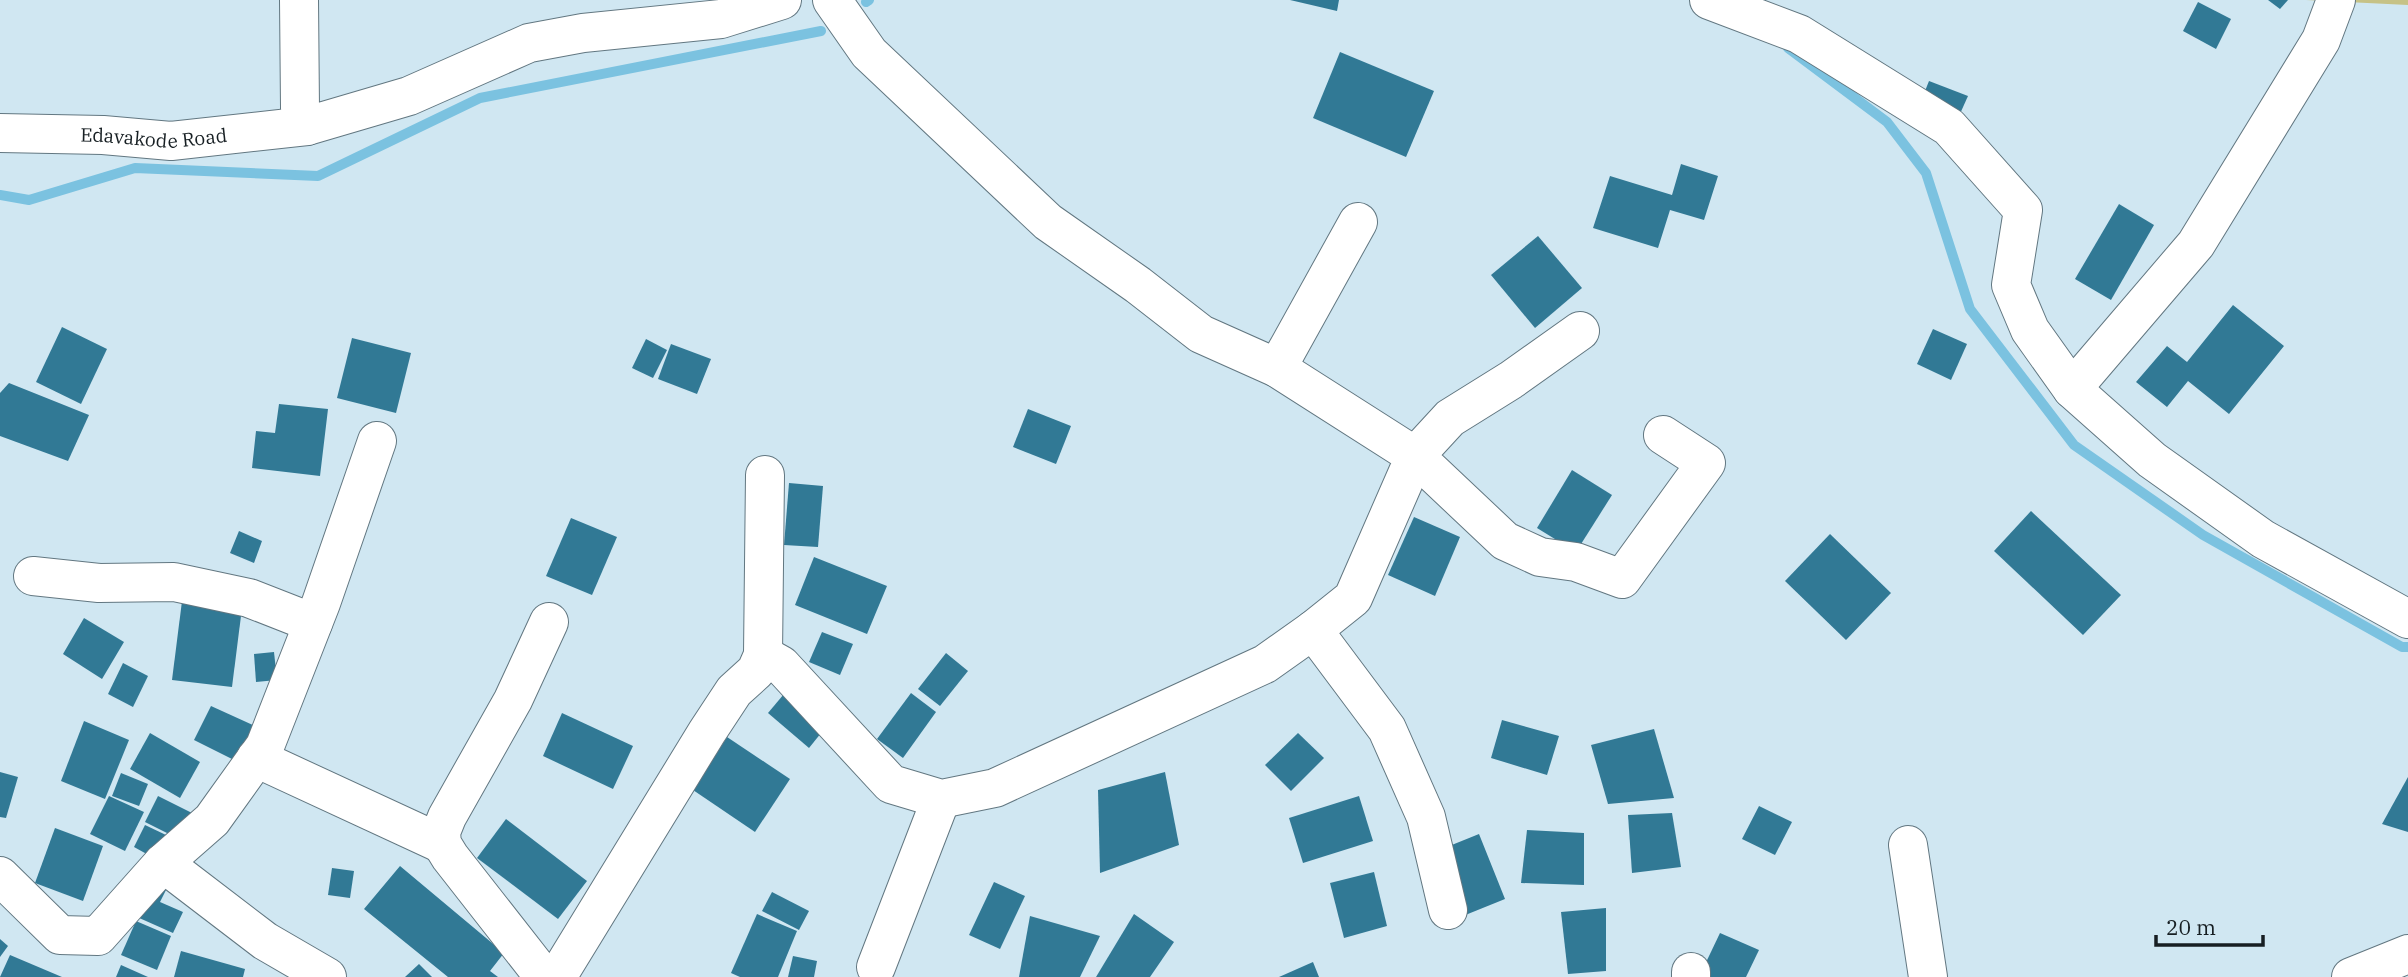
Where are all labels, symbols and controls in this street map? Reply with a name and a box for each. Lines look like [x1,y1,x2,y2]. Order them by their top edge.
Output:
street label: Edavakode Road [80,123,228,153]
scale bar [2156,904,2263,948]
text: 20 m [2166,913,2216,941]

